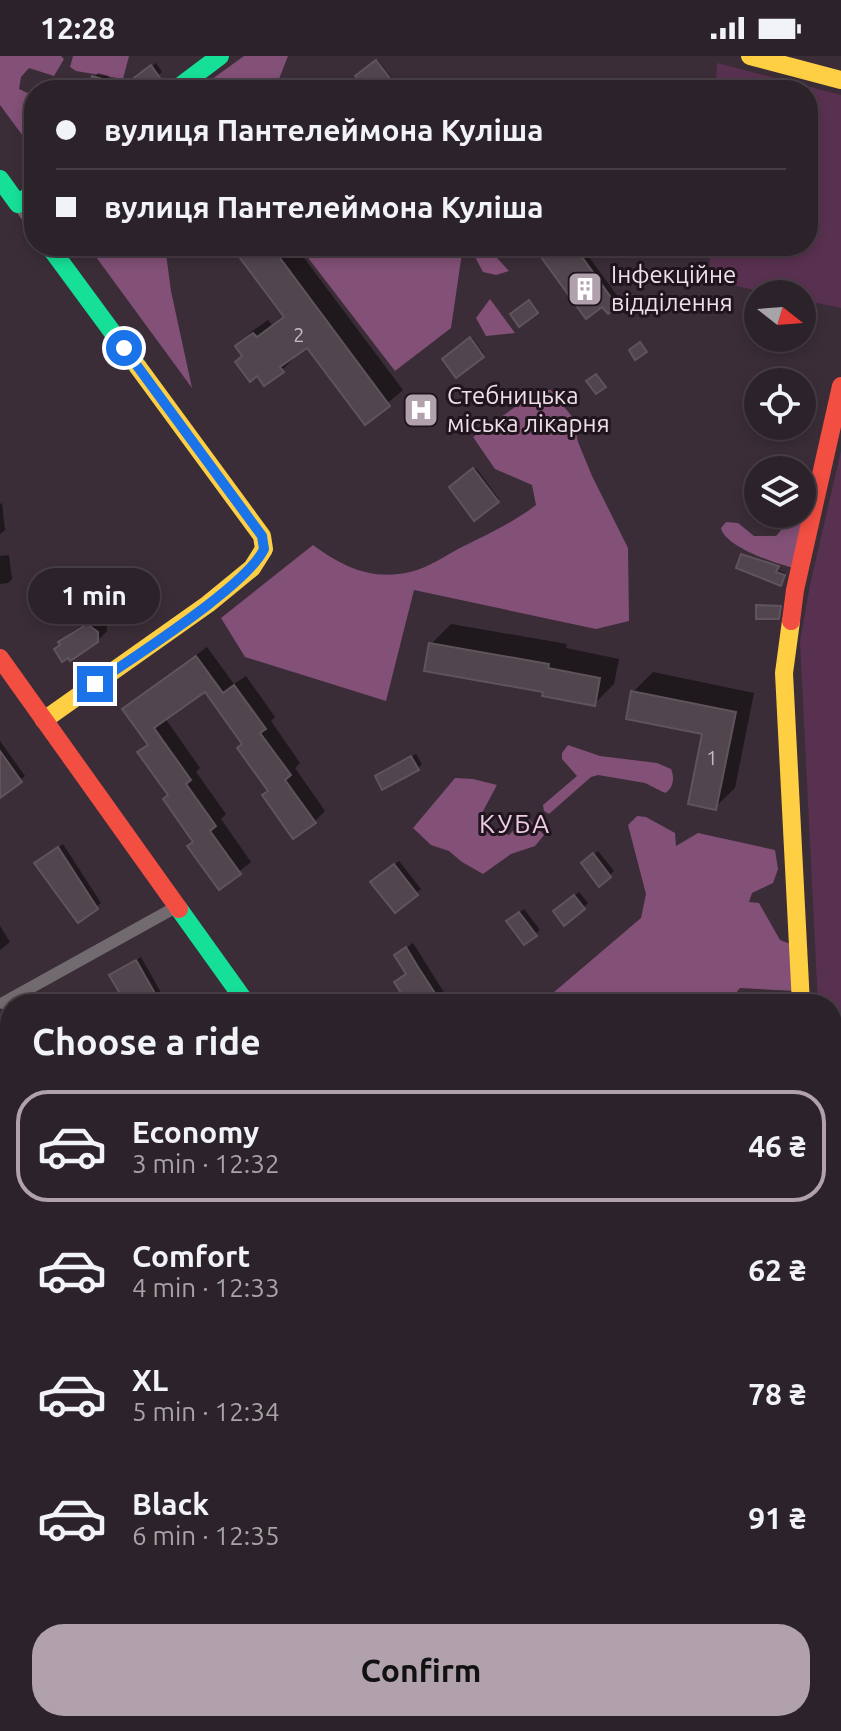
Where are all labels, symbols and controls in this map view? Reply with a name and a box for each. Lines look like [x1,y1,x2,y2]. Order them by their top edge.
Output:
text: 12:28 [40,11,115,45]
text: вулиця Пантелеймона Куліша [104,113,543,147]
text: вулиця Пантелеймона Куліша [104,190,543,224]
place label: Інфекційне відділення [611,261,736,316]
building icon: Інфекційне відділення [566,270,604,308]
north arrow [744,280,816,352]
map controls [744,280,816,528]
house number: 2 [293,323,305,346]
route start [106,330,142,366]
button: locate [744,368,816,440]
place label: Стебницька міська лікарня [447,382,610,437]
hospital icon: Стебницька міська лікарня [402,391,440,429]
button: layers [744,456,816,528]
callout: 1 min [29,568,161,624]
text: 1 min [61,581,127,610]
route end [77,666,113,702]
house number: 1 [706,746,718,769]
district label: КУБА [479,809,551,838]
text: Choose a ride [32,1021,261,1062]
icon: car [36,1110,108,1182]
text: Economy [132,1115,259,1149]
text: 46 ₴ [748,1129,806,1163]
text: 3 min · 12:32 [132,1149,280,1178]
icon: car [36,1234,108,1306]
text: Comfort [132,1239,250,1273]
text: 62 ₴ [748,1253,806,1287]
text: 4 min · 12:33 [132,1273,280,1302]
icon: car [36,1358,108,1430]
text: XL [132,1363,168,1397]
text: 78 ₴ [748,1377,806,1411]
text: 5 min · 12:34 [132,1397,280,1426]
icon: car [36,1482,108,1554]
text: Black [132,1487,209,1521]
text: 91 ₴ [748,1501,806,1535]
text: 6 min · 12:35 [132,1521,280,1550]
button: Confirm [32,1624,810,1716]

